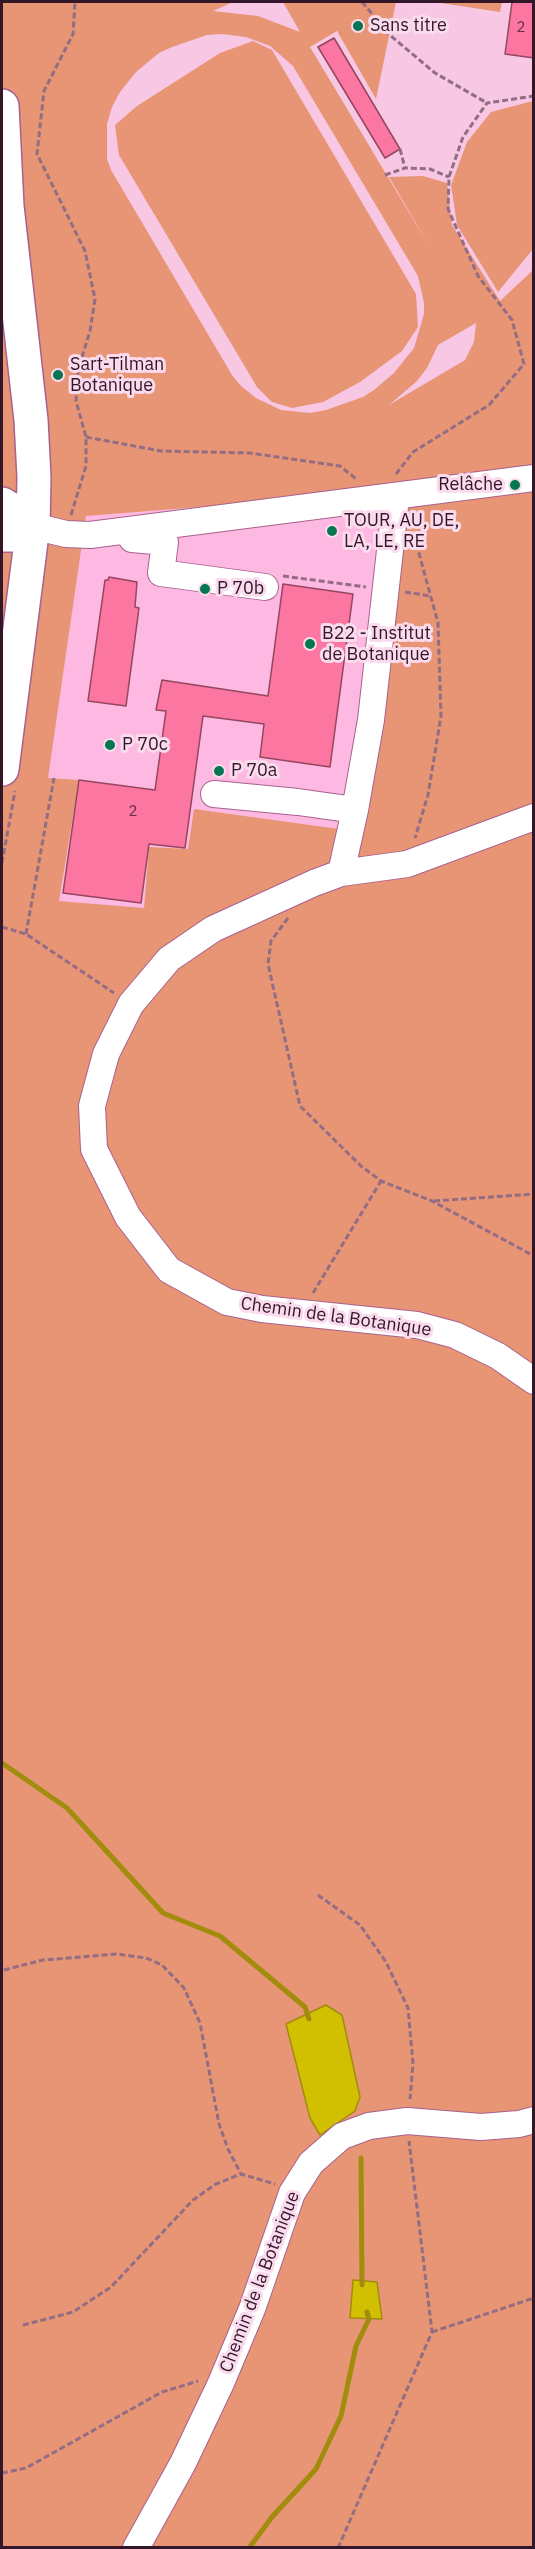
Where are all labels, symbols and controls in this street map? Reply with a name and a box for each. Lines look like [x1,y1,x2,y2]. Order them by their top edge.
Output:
place label: Sans titre [370,15,447,37]
marker: Sans titre [351,19,365,33]
house number: 2 [517,19,525,37]
place label: Sart-Tilman Botanique [70,354,164,397]
marker: Sart-Tilman Botanique [51,368,65,382]
place label: Relâche [438,474,503,496]
marker: Relâche [508,478,522,492]
place label: TOUR, AU, DE, LA, LE, RE [344,510,459,552]
marker: TOUR, AU, DE, LA, LE, RE [325,524,339,538]
place label: P 70b [217,578,264,600]
marker: P 70b [198,582,212,596]
place label: B22 - Institut de Botanique [322,623,431,666]
marker: B22 - Institut de Botanique [303,637,317,651]
place label: P 70c [122,734,168,756]
marker: P 70c [103,738,117,752]
place label: P 70a [231,760,277,782]
marker: P 70a [212,764,226,778]
house number: 2 [129,803,137,821]
street label: Chemin de la Botanique [239,1293,433,1341]
street label: Chemin de la Botanique [215,2188,305,2376]

